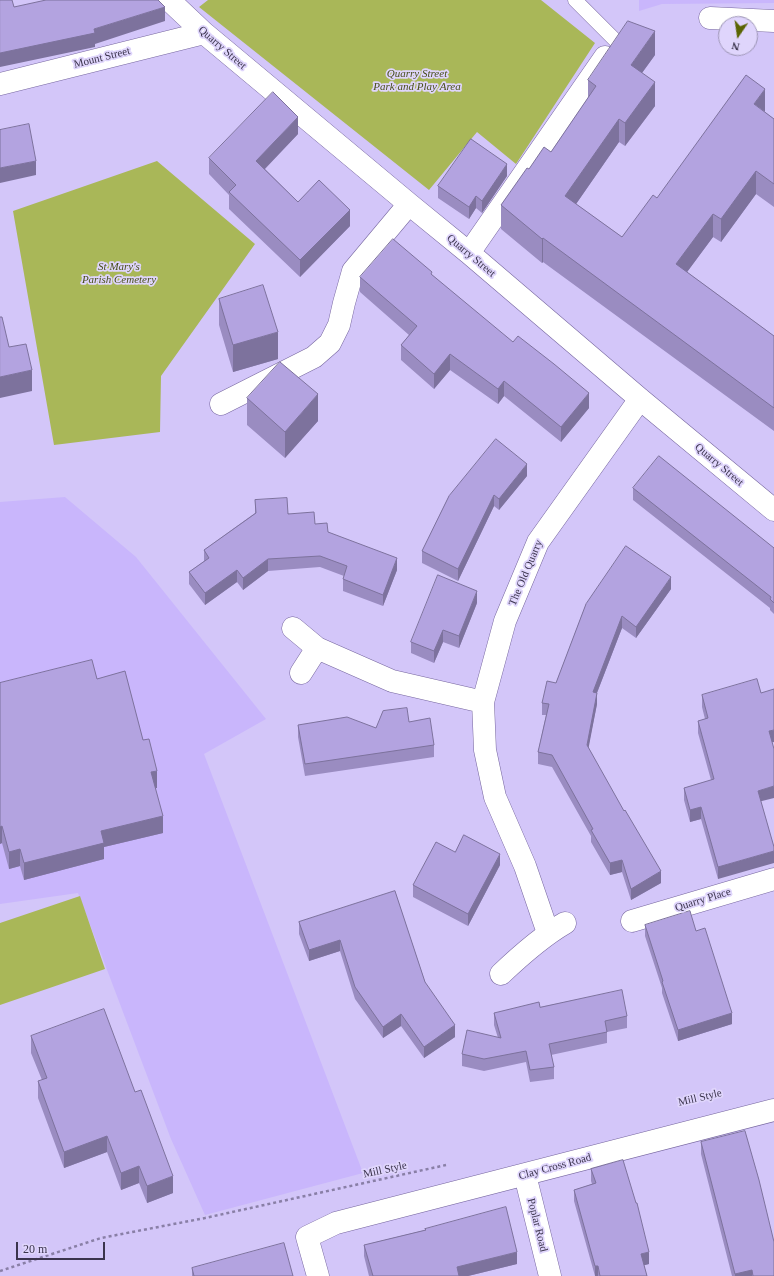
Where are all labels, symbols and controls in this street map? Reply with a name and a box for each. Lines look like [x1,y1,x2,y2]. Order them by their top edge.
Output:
north arrow [718,16,758,56]
street label: Quarry Street [195,23,249,73]
text: N [730,40,741,53]
street label: Mount Street [72,45,132,71]
park label: Quarry Street Park and Play Area [373,67,461,93]
street label: Quarry Street [444,232,498,280]
park label: St Mary's Parish Cemetery [82,260,156,286]
street label: Quarry Street [692,441,746,489]
street label: The Old Quarry [506,538,546,608]
street label: Quarry Place [673,885,733,915]
street label: Mill Style [677,1087,723,1109]
street label: Clay Cross Road [517,1151,593,1183]
street label: Mill Style [362,1159,408,1181]
street label: Poplar Road [524,1197,550,1253]
scale bar [18,1234,107,1260]
text: 20 m [23,1242,47,1256]

